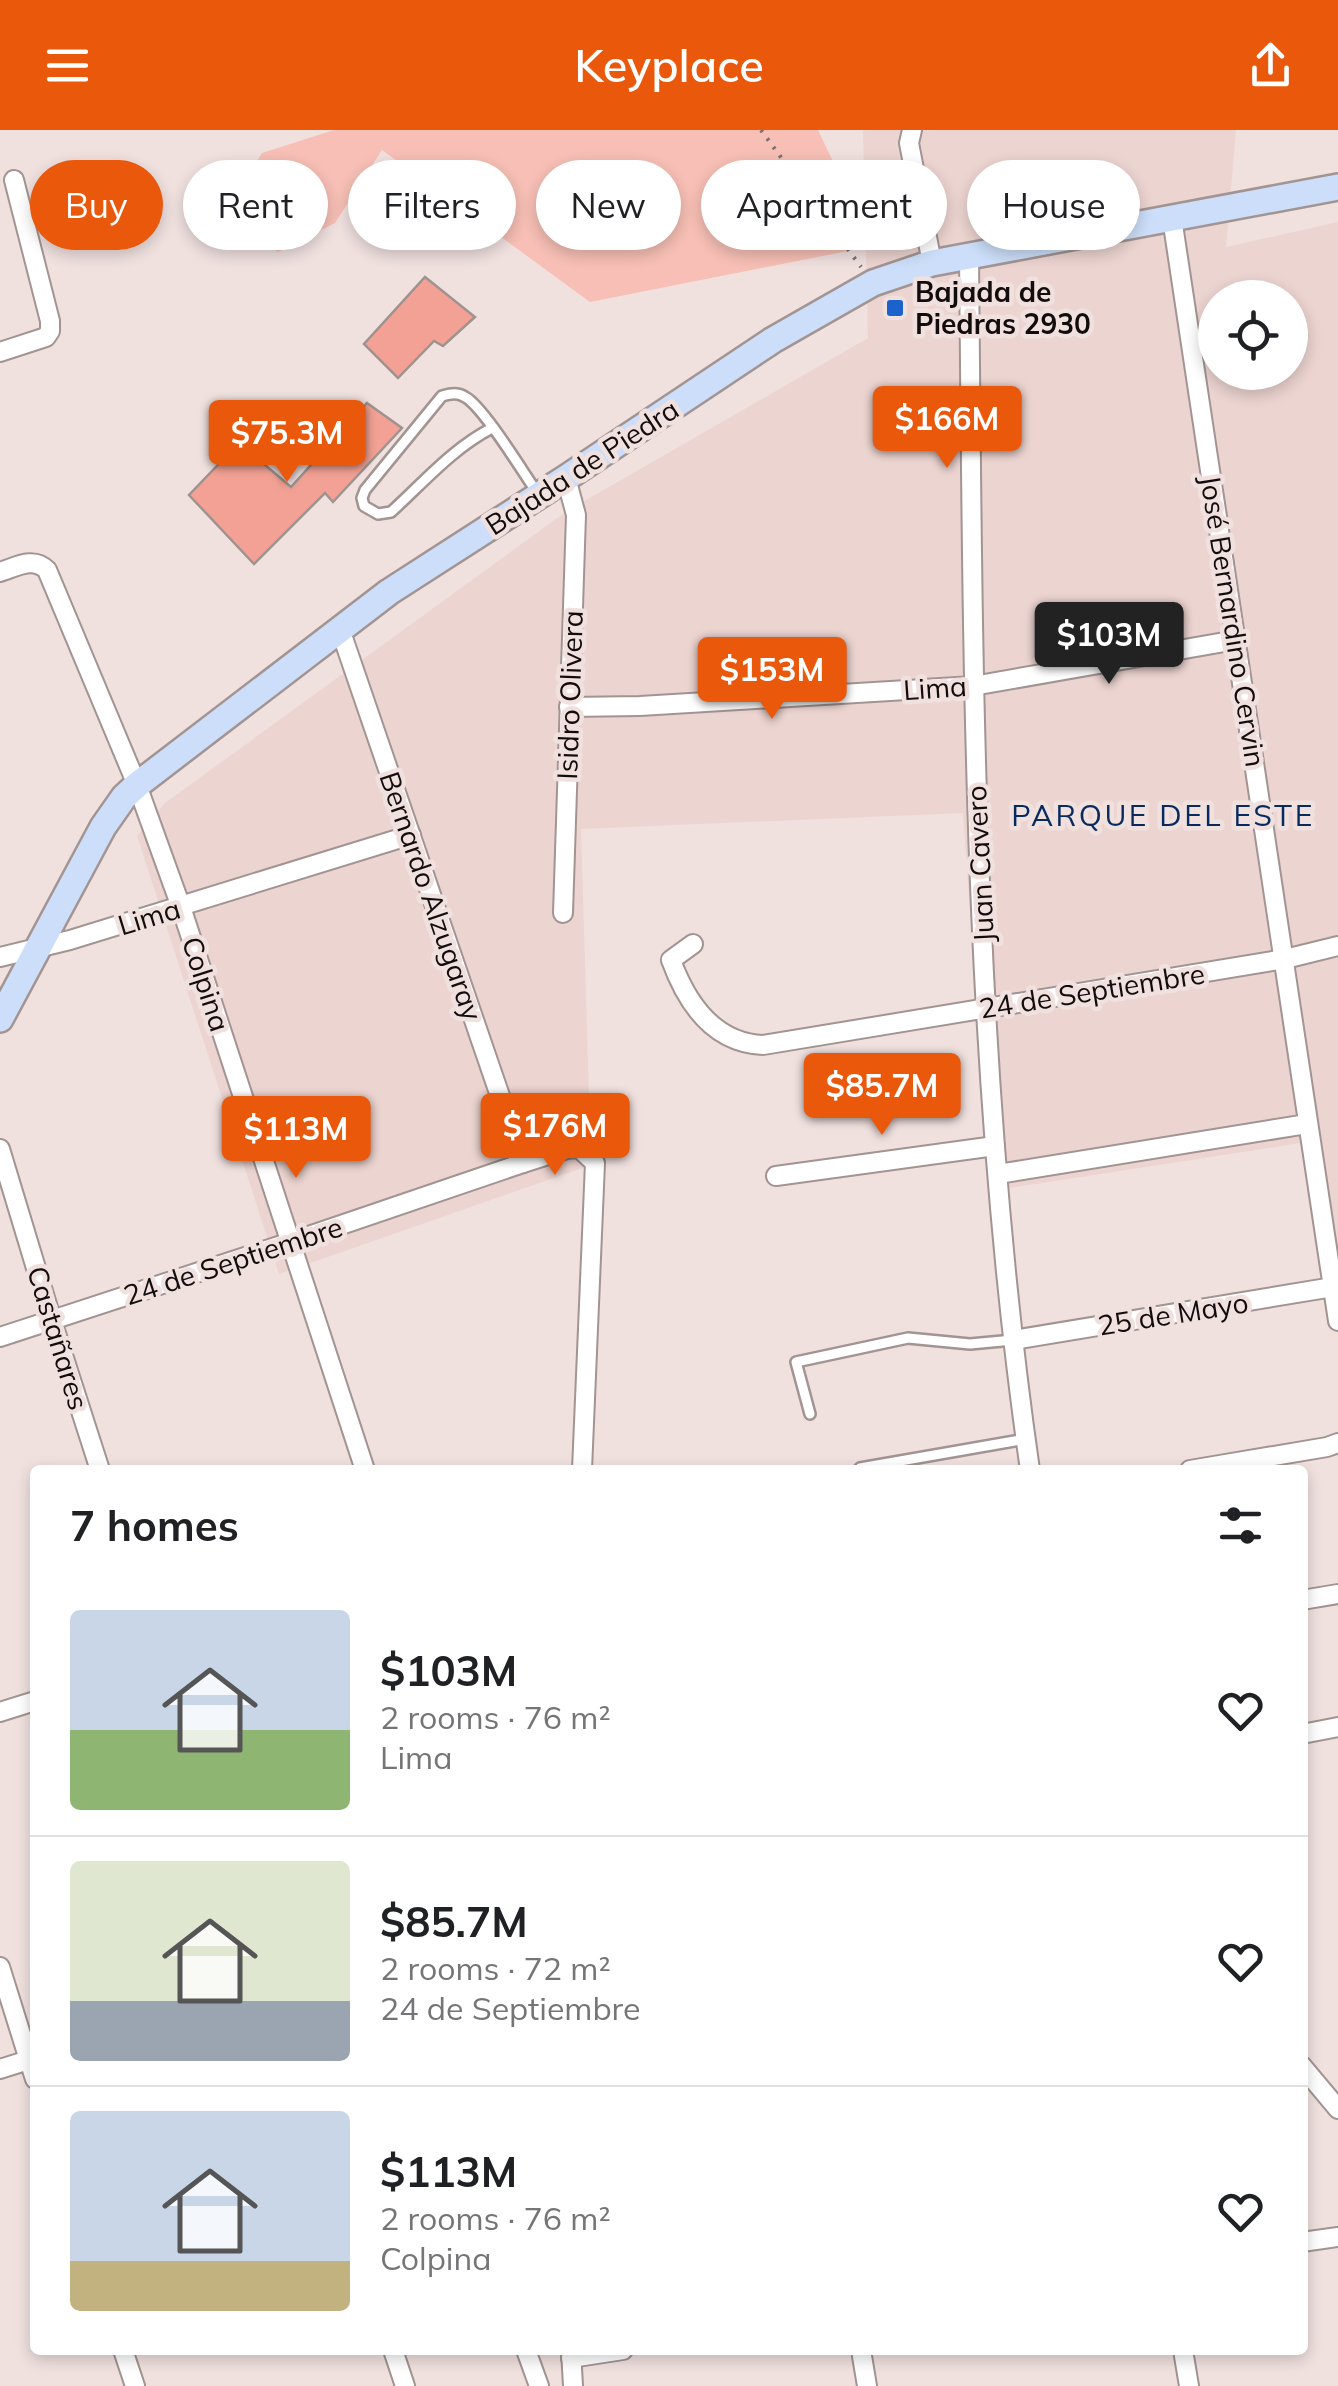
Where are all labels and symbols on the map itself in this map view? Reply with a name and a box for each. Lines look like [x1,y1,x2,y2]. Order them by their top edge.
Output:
place label: Bajada de Piedras 2930 [915,274,1091,341]
marker: Bajada de Piedras 2930 [884,297,906,319]
pin: $166M [877,386,1017,471]
street label: Bajada de Piedra [479,391,685,542]
pin: $75.3M [206,400,368,485]
street label: José Bernardino Cervin [1193,473,1274,769]
pin: $103M [1039,602,1179,687]
street label: Isidro Olivera [549,610,590,780]
pin: $153M [702,637,842,722]
street label: Lima [902,668,968,707]
street label: Bernardo Alzugaray [372,767,491,1025]
street label: Juan Cavero [958,785,1001,943]
district label: PARQUE DEL ESTE [1011,796,1315,834]
street label: Lima [113,891,184,943]
street label: Colpina [175,932,238,1036]
street label: 24 de Septiembre [977,955,1207,1026]
pin: $85.7M [801,1053,963,1138]
pin: $176M [485,1093,625,1178]
pin: $113M [226,1096,366,1181]
street label: 24 de Septiembre [119,1209,347,1312]
street label: Castañares [20,1262,97,1414]
street label: 25 de Mayo [1095,1284,1251,1343]

